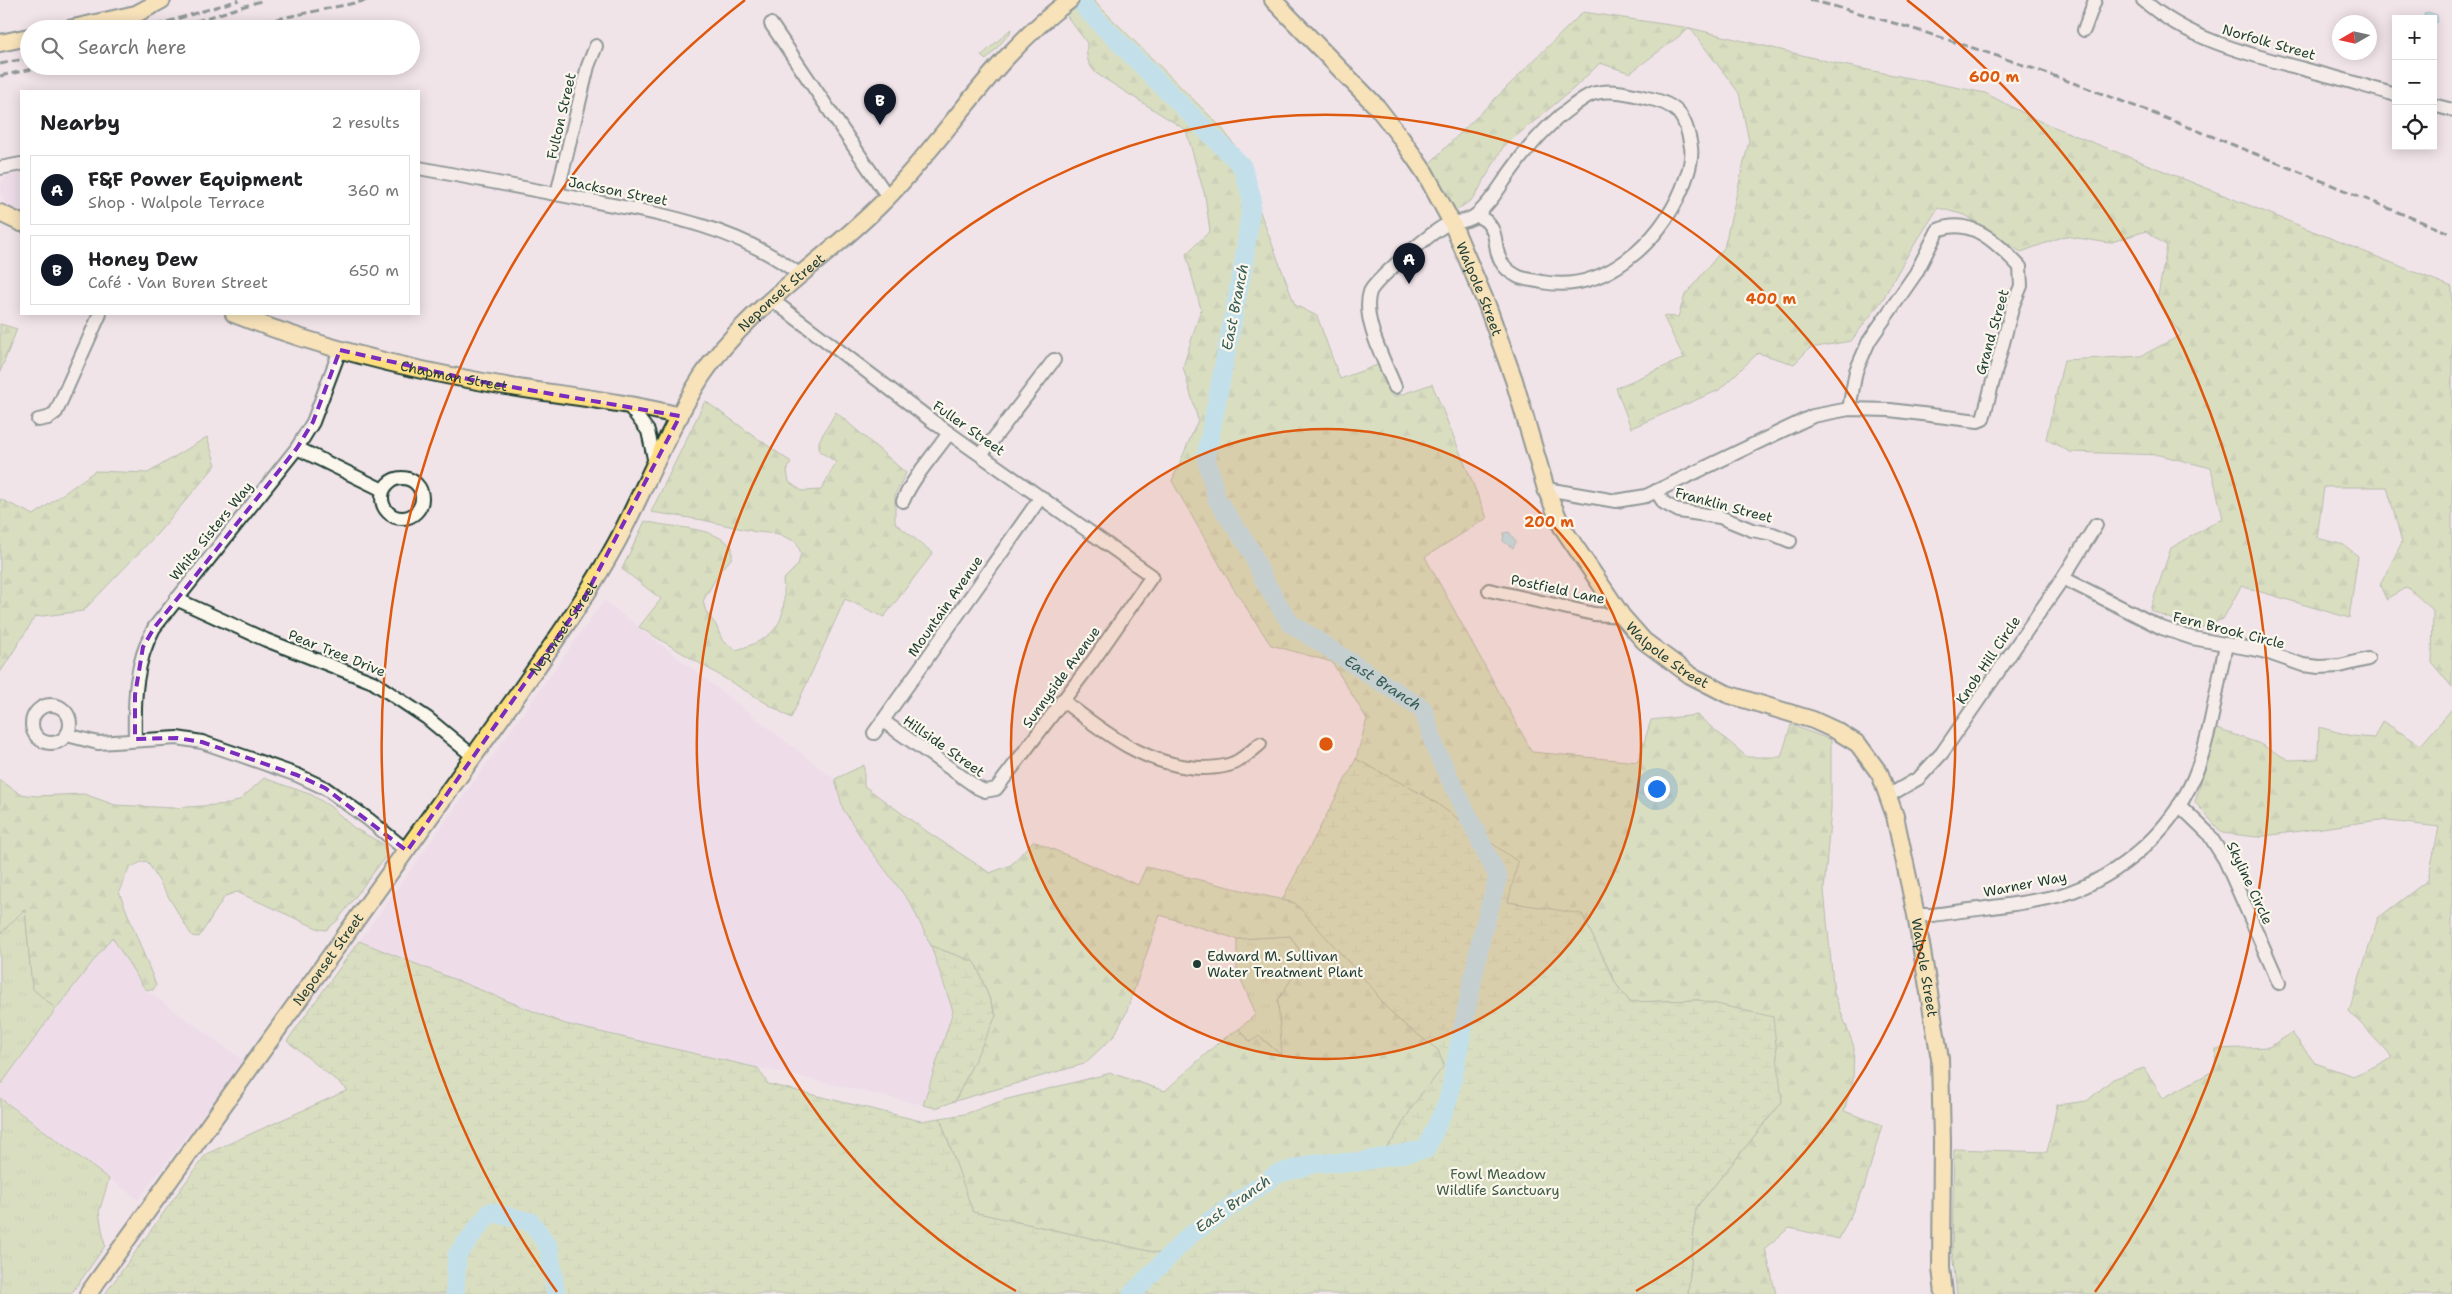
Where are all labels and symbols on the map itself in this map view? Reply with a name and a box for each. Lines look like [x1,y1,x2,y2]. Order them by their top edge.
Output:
north arrow [2332,15,2377,60]
street label: Norfolk Street [2220,20,2318,64]
text: 600 m [1969,67,2019,87]
street label: Fulton Street [542,71,580,161]
pin: B [864,84,896,125]
street label: Jackson Street [567,173,669,209]
street label: Walpole Street [1452,239,1506,338]
pin: A [1393,243,1425,284]
street label: Neponset Street [734,249,828,335]
water label: East Branch [1217,262,1253,352]
street label: Grand Street [1971,287,2013,377]
text: 400 m [1746,289,1796,309]
street label: Chapman Street [399,356,509,395]
street label: Fuller Street [929,397,1009,459]
street label: White Sisters Way [165,478,257,584]
street label: Franklin Street [1673,483,1775,527]
text: 200 m [1524,512,1574,532]
street label: Mountain Avenue [903,552,987,660]
street label: Postfield Lane [1509,570,1607,608]
street label: Neponset Street [525,578,601,679]
street label: Fern Brook Circle [2171,607,2287,653]
street label: Knob Hill Circle [1952,612,2024,708]
street label: Walpole Street [1622,618,1712,692]
street label: Sunnyside Avenue [1018,622,1104,731]
street label: Pear Tree Drive [286,625,388,681]
water label: East Branch [1340,651,1425,715]
street label: Hillside Street [900,711,988,781]
centre of rings [1317,735,1335,753]
your location [1644,776,1670,802]
street label: Skyline Circle [2223,839,2277,927]
street label: Warner Way [1982,867,2068,901]
street label: Neponset Street [289,909,367,1009]
street label: Walpole Street [1908,917,1942,1018]
place label: Edward M. Sullivan Water Treatment Plant [1207,947,1363,981]
marker: Edward M. Sullivan Water Treatment Plant [1191,958,1203,970]
park label: Fowl Meadow Wildlife Sanctuary [1436,1165,1560,1199]
water label: East Branch [1191,1171,1275,1237]

